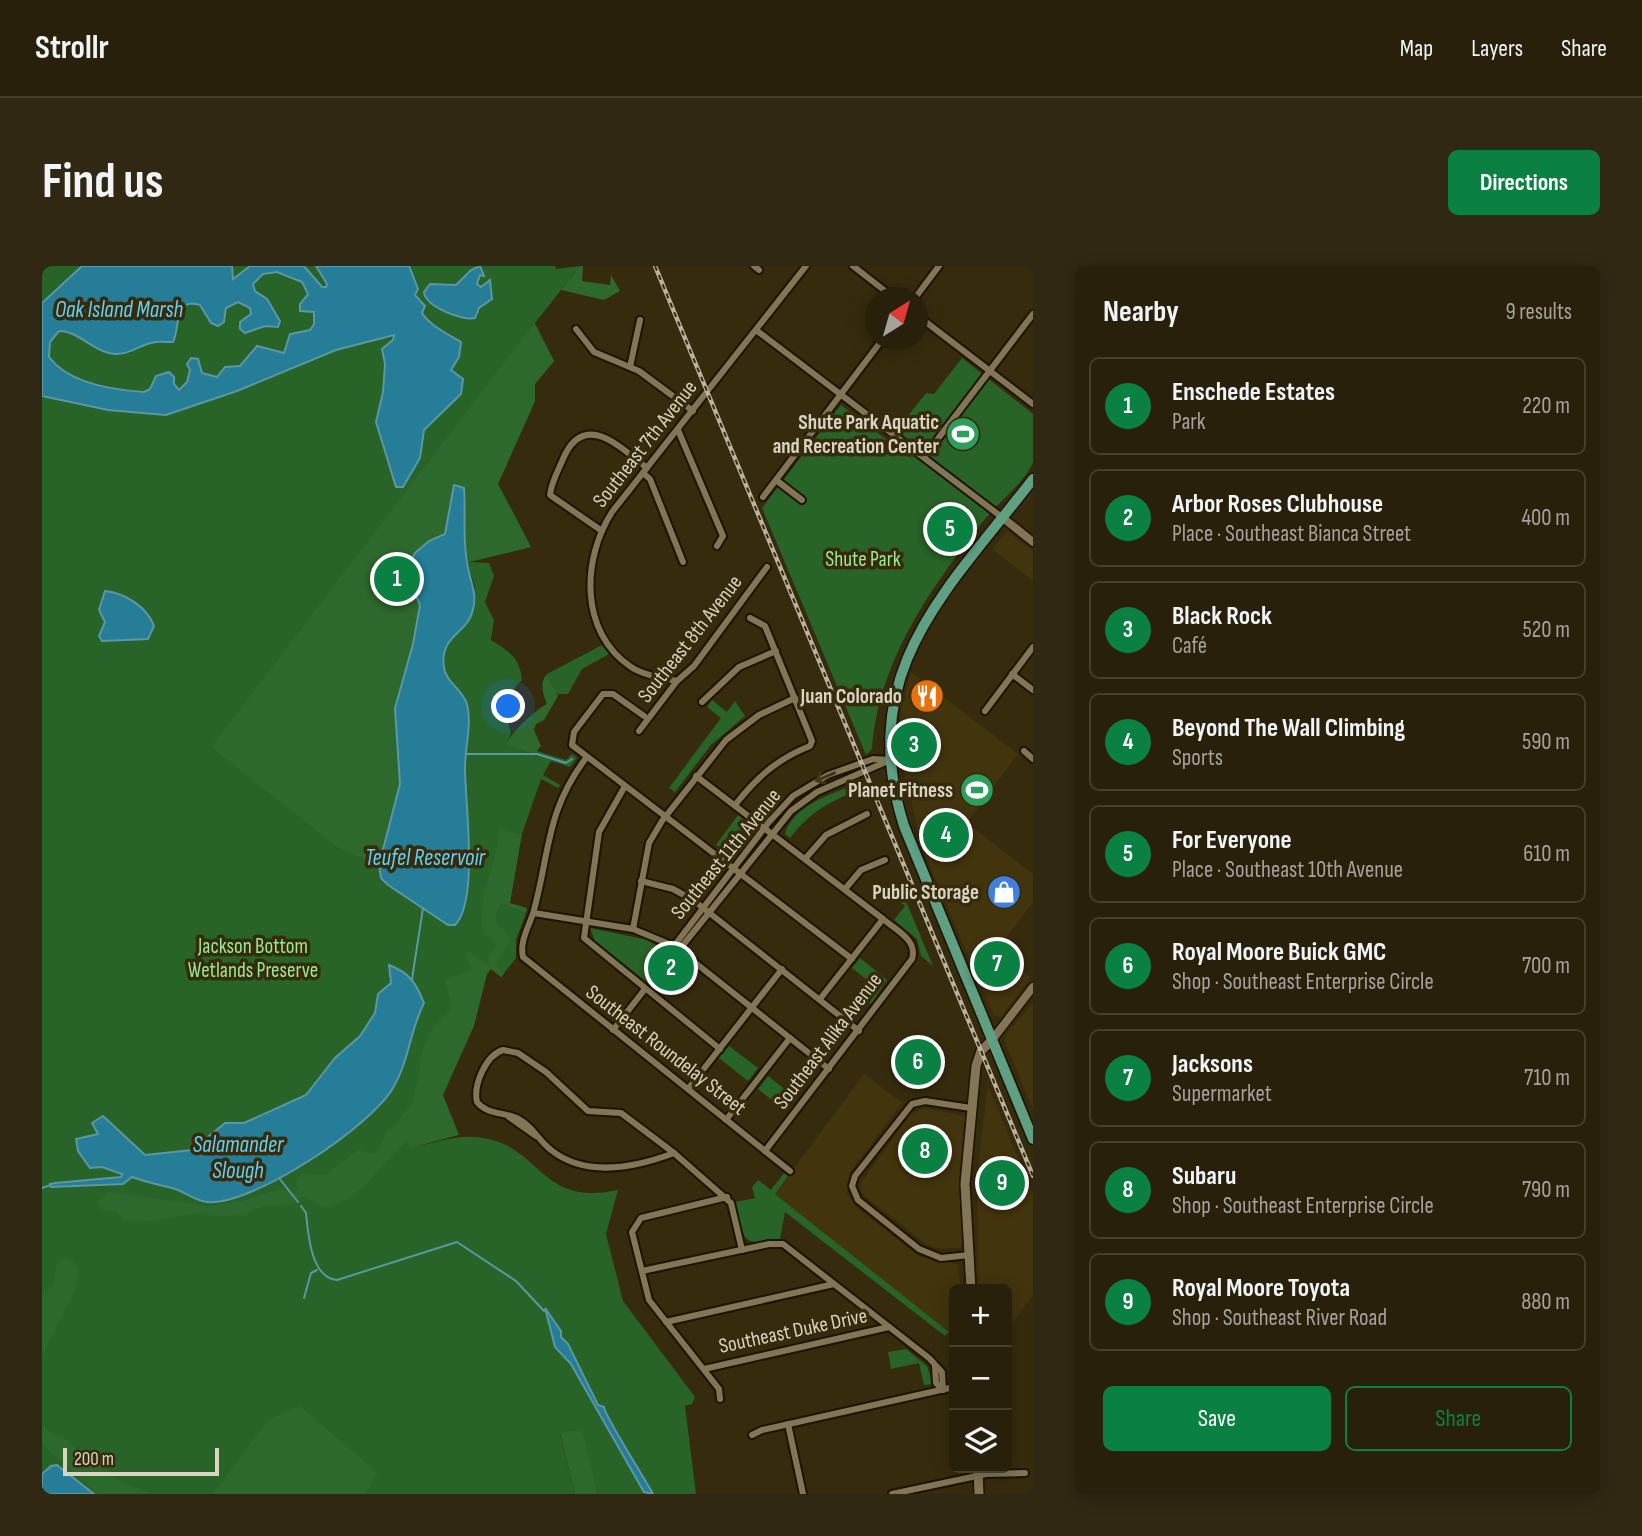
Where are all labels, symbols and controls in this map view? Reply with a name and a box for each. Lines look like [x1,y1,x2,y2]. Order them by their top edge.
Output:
text: Strollr [35,28,109,68]
text: Map [1400,34,1433,63]
text: Layers [1471,34,1523,63]
text: Share [1561,34,1607,63]
button: Directions [1448,150,1600,215]
text: Find us [42,153,164,212]
north arrow [865,287,928,350]
text: Nearby [1103,294,1179,330]
water label: Oak Island Marsh [55,296,183,324]
text: 9 results [1505,298,1572,326]
street label: Southeast 7th Avenue [588,375,702,513]
text: Enschede Estates [1172,377,1335,408]
text: 1 [1123,392,1133,420]
text: 220 m [1522,392,1570,420]
text: Park [1172,408,1206,436]
place label: Shute Park Aquatic and Recreation Center [773,410,940,459]
sports icon: Shute Park Aquatic and Recreation Center [944,415,982,453]
text: Arbor Roses Clubhouse [1172,489,1383,520]
pin: 5 [927,503,973,555]
text: 2 [1123,504,1133,532]
text: 400 m [1521,504,1570,532]
text: Place · Southeast Bianca Street [1172,520,1411,548]
park label: Shute Park [825,547,901,572]
pin: 1 [374,553,420,605]
street label: Southeast 8th Avenue [632,570,748,708]
text: Black Rock [1172,601,1272,632]
text: 3 [1123,616,1133,644]
text: 520 m [1523,616,1570,644]
text: Café [1172,632,1207,660]
restaurant icon: Juan Colorado [908,677,946,715]
place label: Juan Colorado [800,684,902,709]
your location [491,689,525,723]
text: Beyond The Wall Climbing [1172,713,1405,744]
pin: 3 [891,719,937,771]
text: 4 [1123,728,1133,756]
text: 590 m [1522,728,1570,756]
text: Sports [1172,744,1223,772]
sports icon: Planet Fitness [958,771,996,809]
one-way arrow [814,772,836,785]
place label: Planet Fitness [848,778,953,803]
street label: Southeast 11th Avenue [666,784,786,924]
pin: 4 [923,809,969,861]
text: For Everyone [1172,825,1292,856]
text: 5 [1123,840,1133,868]
text: 610 m [1523,840,1570,868]
water label: Teufel Reservoir [365,844,487,872]
text: Place · Southeast 10th Avenue [1172,856,1403,884]
shop icon: Public Storage [985,873,1023,911]
place label: Public Storage [872,880,979,905]
park label: Jackson Bottom Wetlands Preserve [188,934,318,983]
text: Royal Moore Buick GMC [1172,937,1386,968]
pin: 7 [974,938,1020,990]
pin: 2 [648,942,694,994]
text: 6 [1123,952,1133,980]
text: 700 m [1522,952,1570,980]
street label: Southeast Alika Avenue [769,968,887,1114]
text: Shop · Southeast Enterprise Circle [1172,968,1434,996]
street label: Southeast Roundelay Street [581,980,751,1120]
pin: 6 [895,1036,941,1088]
text: Jacksons [1172,1049,1253,1080]
text: 7 [1123,1064,1133,1092]
text: 710 m [1524,1064,1570,1092]
text: Supermarket [1172,1080,1272,1108]
pin: 8 [902,1125,948,1177]
water label: Salamander Slough [193,1131,285,1185]
pin: 9 [979,1157,1025,1209]
text: Subaru [1172,1161,1236,1192]
text: 8 [1123,1176,1133,1204]
text: 790 m [1522,1176,1570,1204]
text: Shop · Southeast Enterprise Circle [1172,1192,1434,1220]
text: Royal Moore Toyota [1172,1273,1350,1304]
map controls [949,1284,1012,1473]
button: + [949,1284,1012,1347]
text: 9 [1123,1288,1133,1316]
text: 880 m [1521,1288,1570,1316]
street label: Southeast Duke Drive [717,1303,869,1359]
text: Shop · Southeast River Road [1172,1304,1387,1332]
button: − [949,1347,1012,1410]
button: Save [1103,1386,1331,1451]
button: Share [1345,1386,1572,1451]
button: layers [949,1410,1012,1473]
scale bar [63,1445,219,1477]
text: 200 m [74,1448,114,1471]

